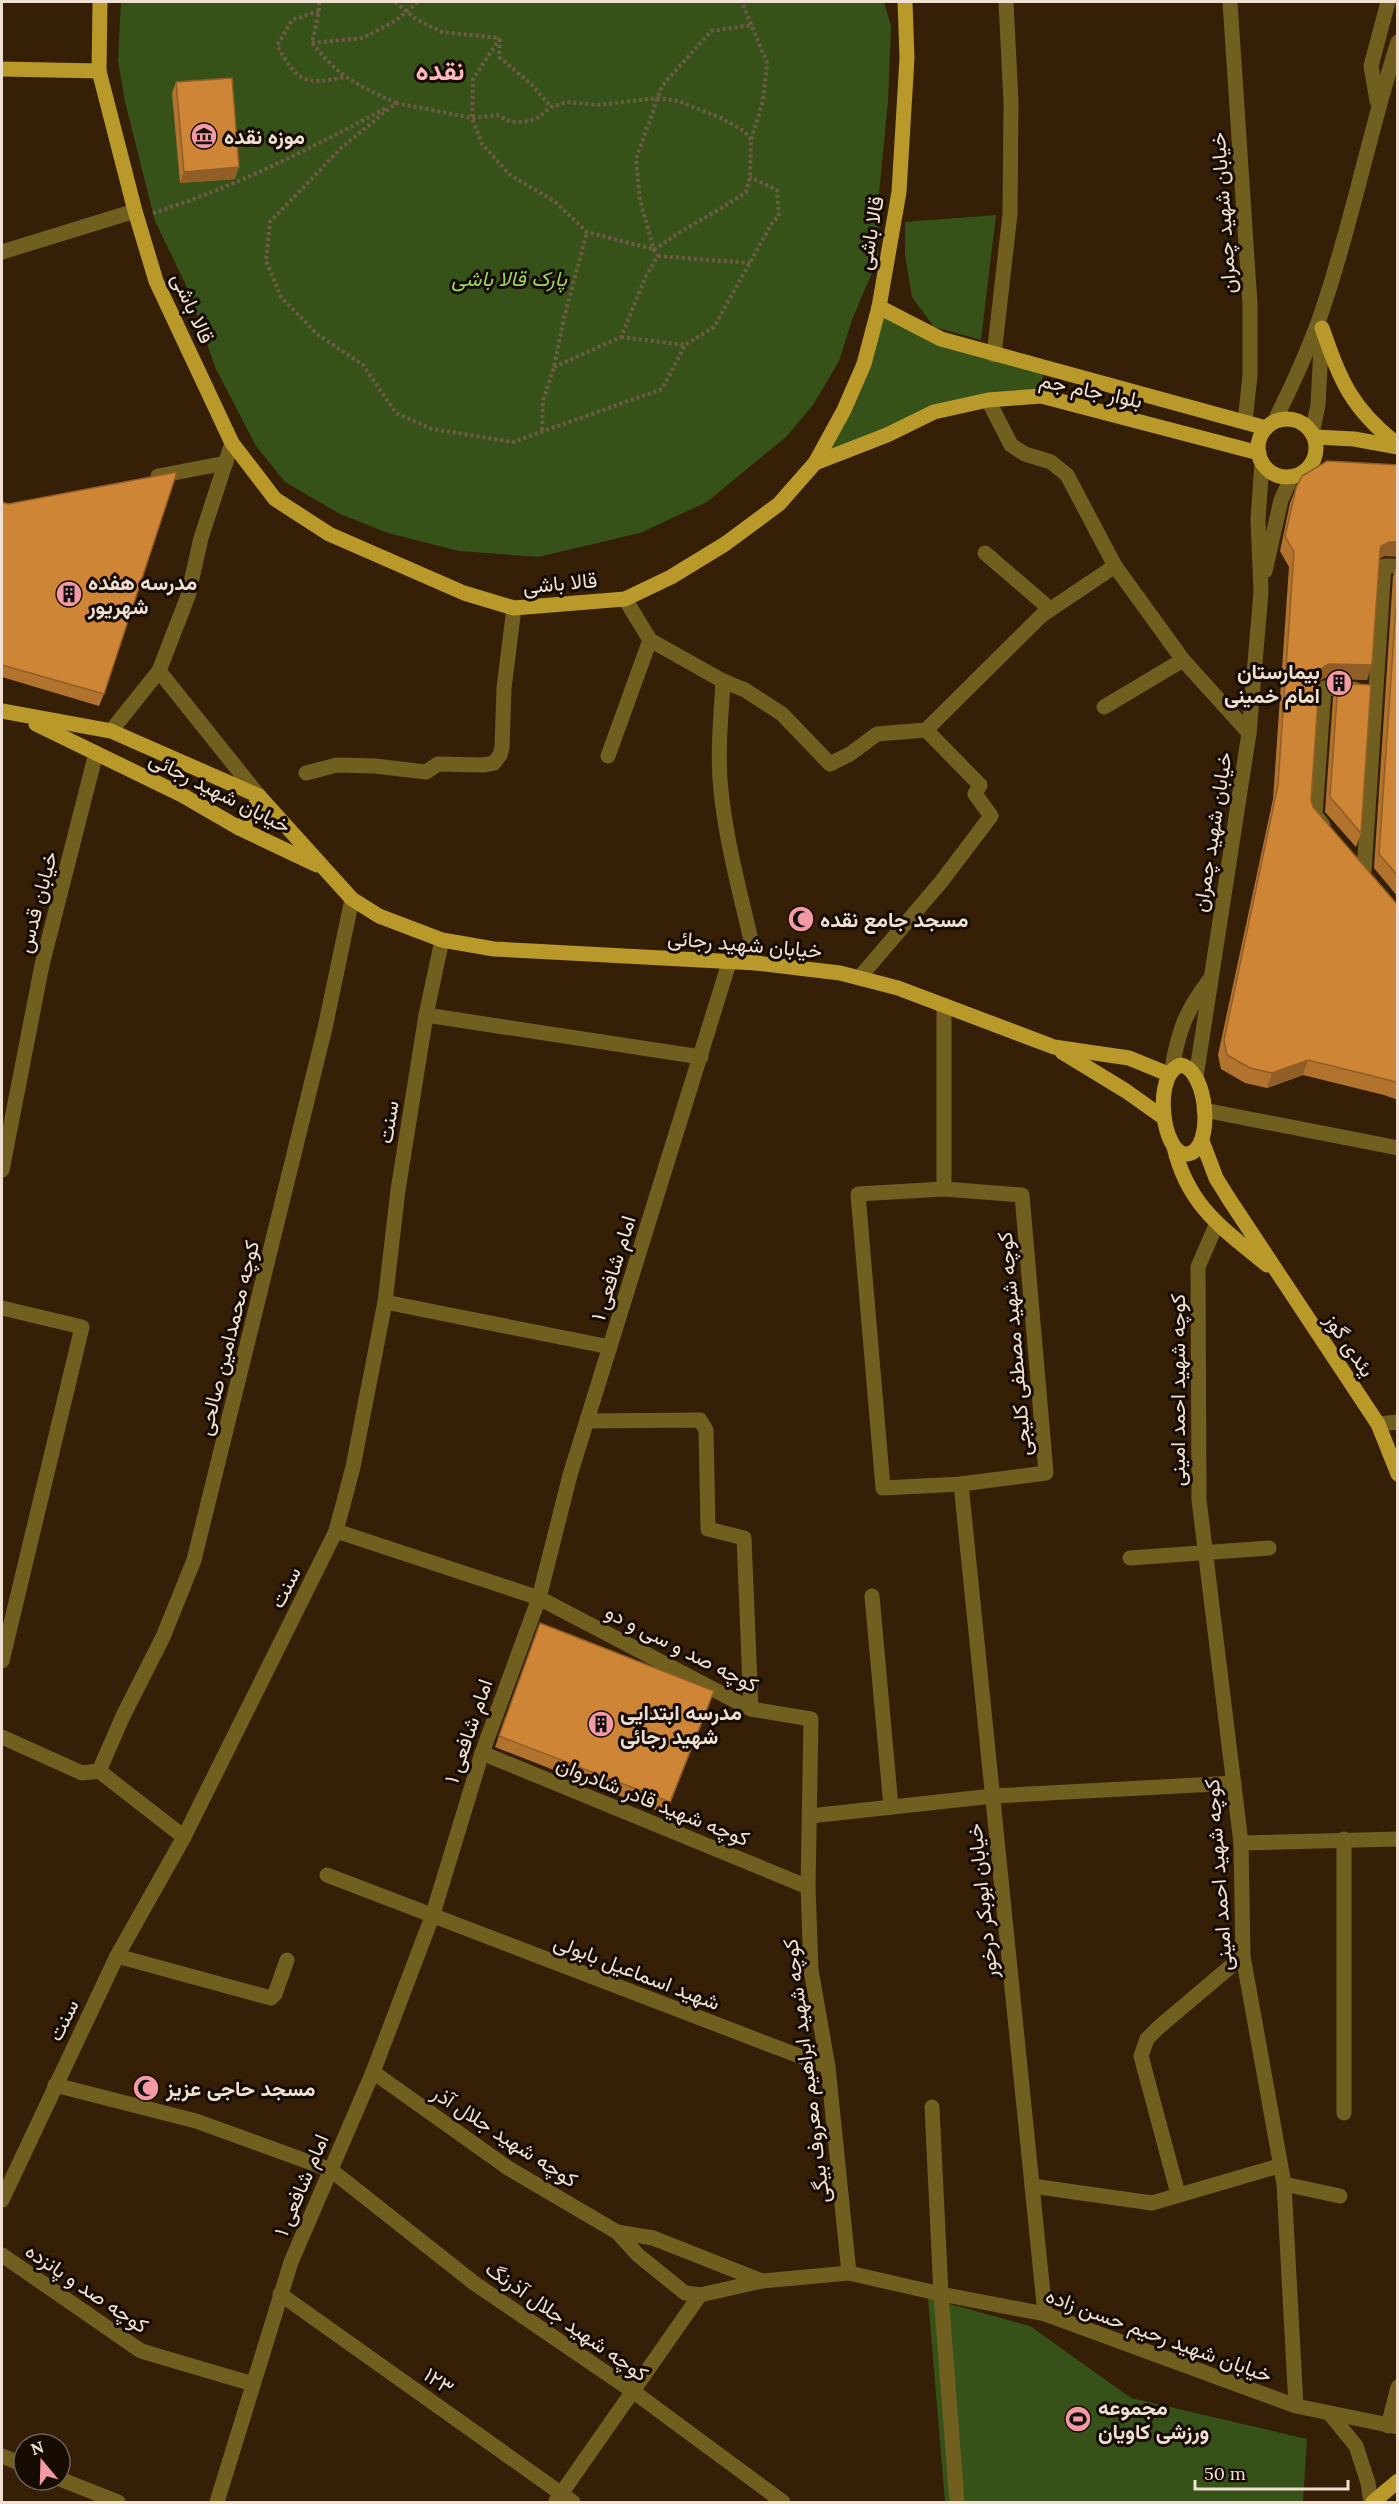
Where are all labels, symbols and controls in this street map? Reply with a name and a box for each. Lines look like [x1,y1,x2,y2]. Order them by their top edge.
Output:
district label: نقده [415,53,465,87]
museum icon: موزه نقده [189,121,219,151]
place label: موزه نقده [224,123,305,150]
street label: خیابان شهید چمران [1204,131,1243,295]
street label: قالا باشی [850,194,890,272]
park label: پارک قالا باشی [451,265,567,293]
street label: قالا باشی [166,269,220,347]
street label: بلوار جام جم [1037,366,1145,415]
street label: قالا باشی [522,566,598,600]
place label: مدرسه هفده شهریور [87,569,197,620]
building icon: مدرسه هفده شهریور [54,579,84,609]
place label: بیمارستان امام خمینی [1224,658,1320,710]
building icon: بیمارستان امام خمینی [1324,668,1354,698]
street label: خیابان شهید رجائی [145,745,295,839]
street label: خیابان شهید چمران [1186,750,1239,914]
street label: خیابان قدس [10,848,64,956]
mosque icon: مسجد جامع نقده [786,904,816,934]
place label: مسجد جامع نقده [820,906,968,934]
street label: خیابان شهید رجائی [667,924,823,964]
street label: سنت [371,1099,405,1145]
street label: امام شافعی ۱ [584,1212,643,1324]
street label: کوچه شهید مصطفی کلیجی [991,1231,1038,1457]
street label: کوچه محمدامین صالحی [191,1238,266,1439]
street label: کوچه شهید احمد امینی [1164,1294,1192,1486]
street label: یئدی گوز [1318,1307,1381,1382]
street label: سنت [263,1562,307,1612]
street label: کوچه صد و سی و دو [600,1598,763,1699]
street label: امام شافعی ۱ [438,1675,499,1787]
place label: مدرسه ابتدایی شهید رجائی [620,1699,742,1750]
building icon: مدرسه ابتدایی شهید رجائی [586,1709,616,1739]
street label: کوچه شهید قادر شادروان [552,1750,753,1853]
street label: کوچه شهید احمد امینی [1198,1778,1239,1972]
street label: خیابان ابوبکر درخور [960,1822,1004,1981]
street label: شهید اسماعیل بابولی [550,1928,724,2016]
street label: کوچه شهید ابراهیم معروف بیگی [776,1937,837,2205]
street label: سنت [41,1995,85,2045]
mosque icon: مسجد حاجی عزیز [131,2073,161,2103]
place label: مسجد حاجی عزیز [165,2075,315,2102]
street label: کوچه شهید جلال آذر [426,2078,583,2194]
street label: امام شافعی ۱ [267,2130,336,2241]
street label: کوچه صد و پانزده [20,2237,154,2340]
street label: کوچه شهید جلال آذرنگ [480,2255,654,2388]
street label: خیابان شهید رحیم حسن زاده [1042,2281,1276,2389]
street label: ۱۲۳ [419,2361,459,2401]
place label: مجموعه ورزشی کاویان [1098,2394,1209,2445]
sports icon: مجموعه ورزشی کاویان [1063,2404,1093,2434]
north arrow [12,2432,72,2492]
text: N [28,2436,46,2459]
scale bar [1195,2453,1348,2491]
text: 50 m [1204,2462,1246,2485]

